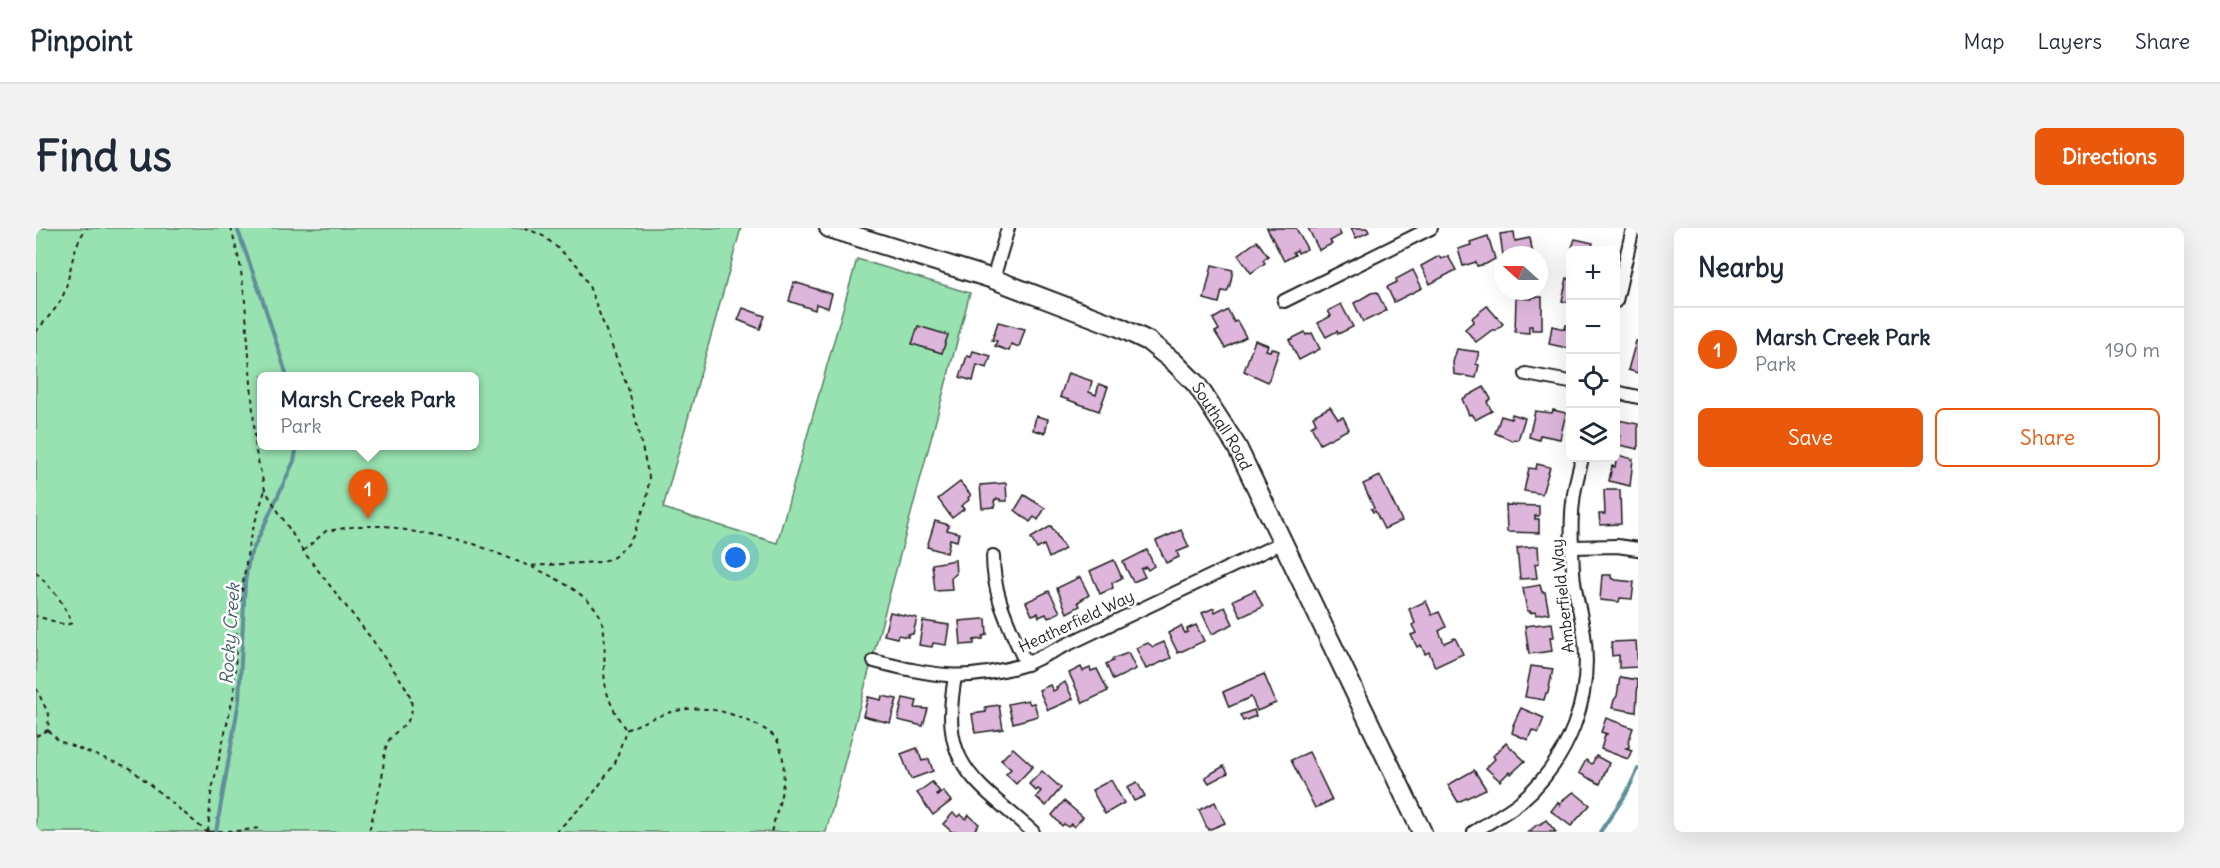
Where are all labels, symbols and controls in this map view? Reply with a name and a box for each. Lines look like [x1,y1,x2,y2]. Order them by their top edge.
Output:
text: Pinpoint [30,23,133,59]
text: Map [1964,28,2004,55]
text: Layers [2037,28,2102,55]
text: Share [2135,28,2190,55]
button: Directions [2035,128,2184,185]
text: Find us [36,130,172,182]
north arrow [1494,246,1548,300]
map controls [1566,246,1620,462]
button: + [1566,246,1620,300]
text: Nearby [1698,251,1784,284]
button: − [1566,300,1620,354]
text: Marsh Creek Park [1755,323,1930,351]
text: 1 [1714,337,1721,362]
text: 190 m [2105,337,2160,362]
text: Park [1755,351,1796,376]
button: locate [1566,354,1620,408]
popup [257,372,479,450]
street label: Southall Road [1188,378,1257,473]
text: Marsh Creek Park [280,385,456,413]
button: layers [1566,408,1620,462]
button: Save [1698,408,1923,467]
button: Share [1935,408,2160,467]
text: Park [280,413,322,438]
pin: 1 [348,470,388,519]
street label: Amberfield Way [1546,538,1578,654]
your location [721,543,750,572]
water label: Rocky Creek [214,581,245,685]
street label: Heatherfield Way [1015,585,1137,657]

